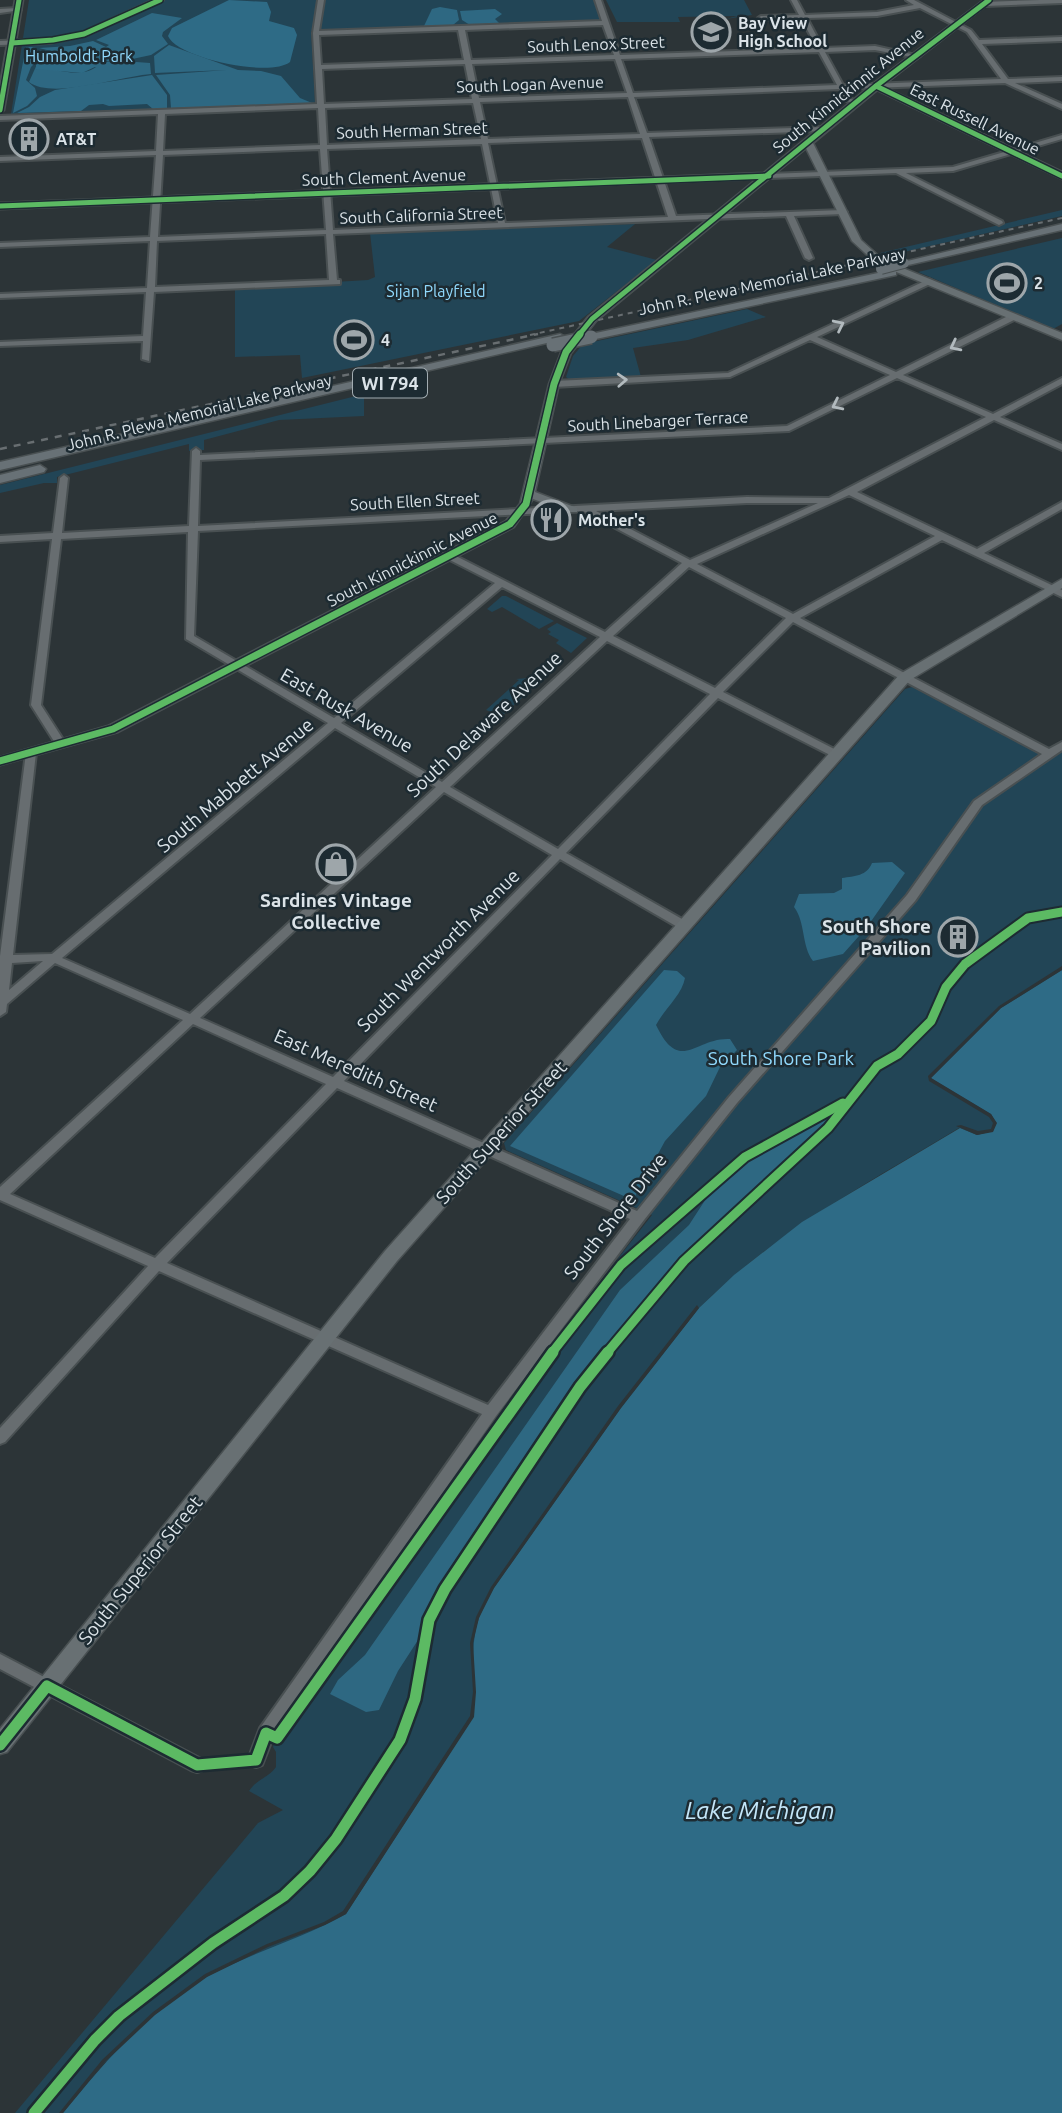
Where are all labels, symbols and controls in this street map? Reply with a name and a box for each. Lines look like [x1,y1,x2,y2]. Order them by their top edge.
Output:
school or university icon: Bay View High School [690,11,732,53]
place label: Bay View High School [738,14,827,50]
street label: South Kinnickinnic Avenue [769,24,927,156]
street label: South Lenox Street [527,33,666,55]
park label: Humboldt Park [25,47,133,65]
street label: South Logan Avenue [456,72,604,96]
street label: East Russell Avenue [907,80,1043,158]
building icon: AT&T [8,118,50,160]
street label: South Herman Street [336,118,489,142]
place label: AT&T [56,130,97,148]
street label: South Clement Avenue [302,165,466,189]
street label: South California Street [339,203,504,227]
street label: John R. Plewa Memorial Lake Parkway [637,244,907,318]
sports icon: 2 [986,262,1028,304]
place label: 2 [1034,274,1043,292]
park label: Sijan Playfield [386,282,486,300]
sports icon: 4 [333,319,375,361]
one-way arrow [832,319,844,333]
place label: 4 [381,331,390,349]
one-way arrow [950,338,963,351]
road number: WI 794 [353,368,427,398]
street label: John R. Plewa Memorial Lake Parkway [65,370,334,454]
one-way arrow [617,373,628,388]
one-way arrow [832,396,844,410]
street label: South Linebarger Terrace [567,407,749,435]
street label: South Ellen Street [350,489,481,513]
restaurant icon: Mother's [530,499,572,541]
street label: South Kinnickinnic Avenue [324,508,500,610]
place label: Mother's [578,511,645,529]
street label: South Delaware Avenue [402,646,566,802]
street label: East Rusk Avenue [277,663,417,757]
street label: South Mabbett Avenue [153,713,317,857]
shop icon: Sardines Vintage Collective [315,843,357,885]
street label: South Wentworth Avenue [352,864,524,1036]
place label: Sardines Vintage Collective [260,889,412,933]
place label: South Shore Pavilion [822,915,931,959]
building icon: South Shore Pavilion [937,916,979,958]
street label: East Meredith Street [271,1024,442,1116]
park label: South Shore Park [708,1047,855,1069]
street label: South Superior Street [431,1056,571,1208]
street label: South Shore Drive [559,1149,671,1283]
street label: South Superior Street [73,1491,207,1649]
water label: Lake Michigan [685,1797,835,1824]

